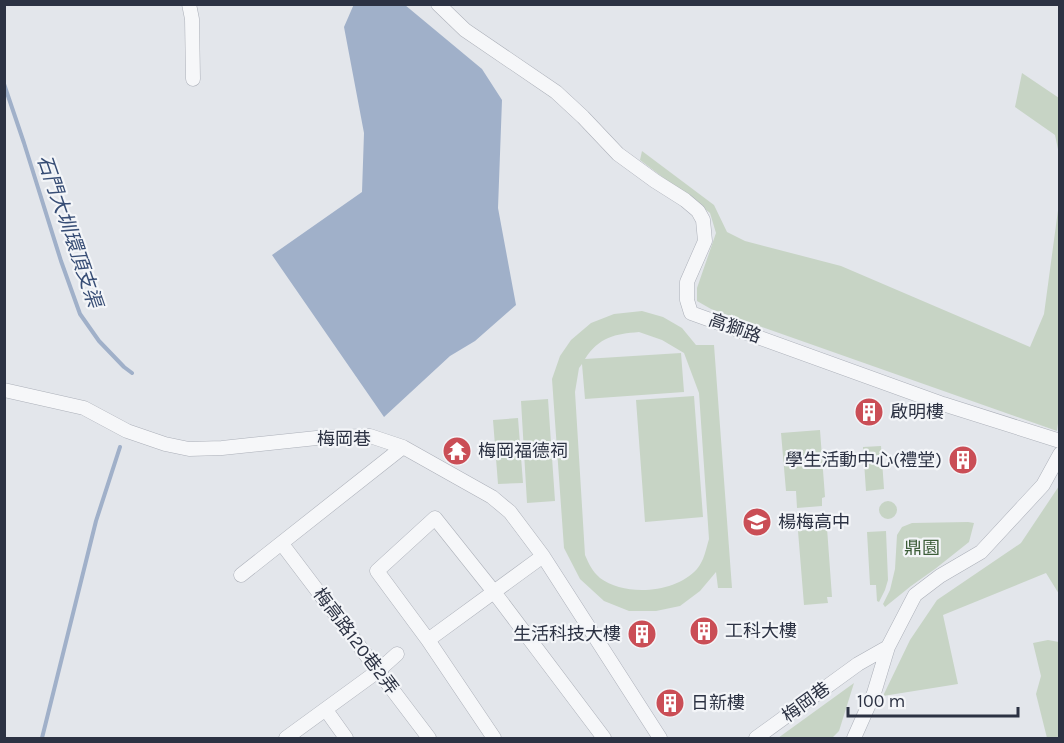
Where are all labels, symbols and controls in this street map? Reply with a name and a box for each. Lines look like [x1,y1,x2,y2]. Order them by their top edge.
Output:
water label: 石門大圳環頂支渠 [33,152,107,313]
street label: 高獅路 [706,308,764,348]
building icon: 啟明樓 [853,396,885,428]
place label: 啟明樓 [890,401,944,423]
street label: 梅岡巷 [317,428,371,450]
temple icon: 梅岡福德祠 [441,435,473,467]
place label: 梅岡福德祠 [478,440,568,462]
building icon: 學生活動中心(禮堂) [947,444,979,476]
place label: 學生活動中心(禮堂) [785,449,942,471]
school or university icon: 楊梅高中 [741,506,773,538]
place label: 楊梅高中 [778,511,850,533]
park label: 鼎園 [904,537,940,559]
street label: 梅高路120巷2弄 [309,583,403,699]
building icon: 工科大樓 [688,615,720,647]
building icon: 生活科技大樓 [626,618,658,650]
place label: 工科大樓 [725,620,797,642]
place label: 生活科技大樓 [513,623,621,645]
street label: 梅岡巷 [778,677,834,727]
scale bar [848,680,1018,718]
building icon: 日新樓 [654,687,686,719]
text: 100 m [857,690,905,712]
place label: 日新樓 [691,692,745,714]

